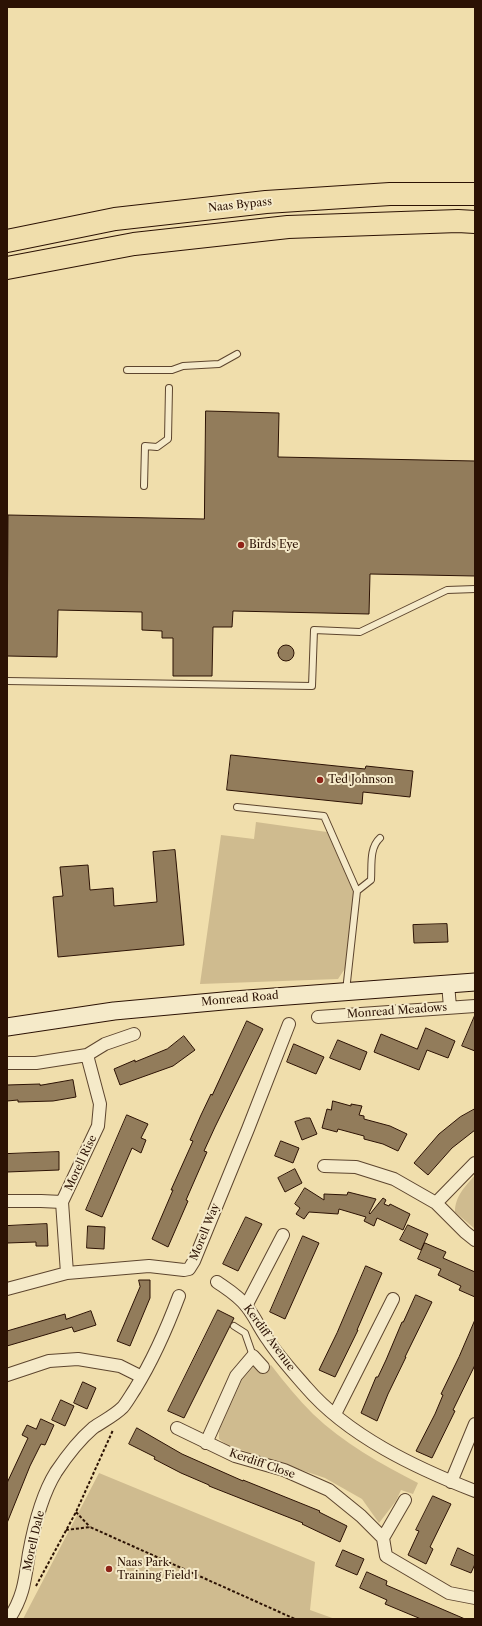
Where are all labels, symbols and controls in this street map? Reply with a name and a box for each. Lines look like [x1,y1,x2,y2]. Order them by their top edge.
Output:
street label: Naas Bypass [207,195,273,215]
place label: Birds Eye [249,538,298,552]
marker: Birds Eye [236,540,246,550]
place label: Ted Johnson [328,773,394,787]
marker: Ted Johnson [315,775,325,785]
street label: Monread Road [201,989,279,1009]
street label: Monread Meadows [347,1001,447,1021]
street label: Morell Rise [62,1133,100,1193]
street label: Morell Way [188,1202,222,1262]
street label: Kerdiff Avenue [241,1302,297,1374]
street label: Kerdiff Close [227,1447,297,1481]
street label: Morell Dale [21,1509,47,1573]
place label: Naas Park Training Field I [117,1556,198,1582]
marker: Naas Park Training Field I [104,1564,114,1574]

